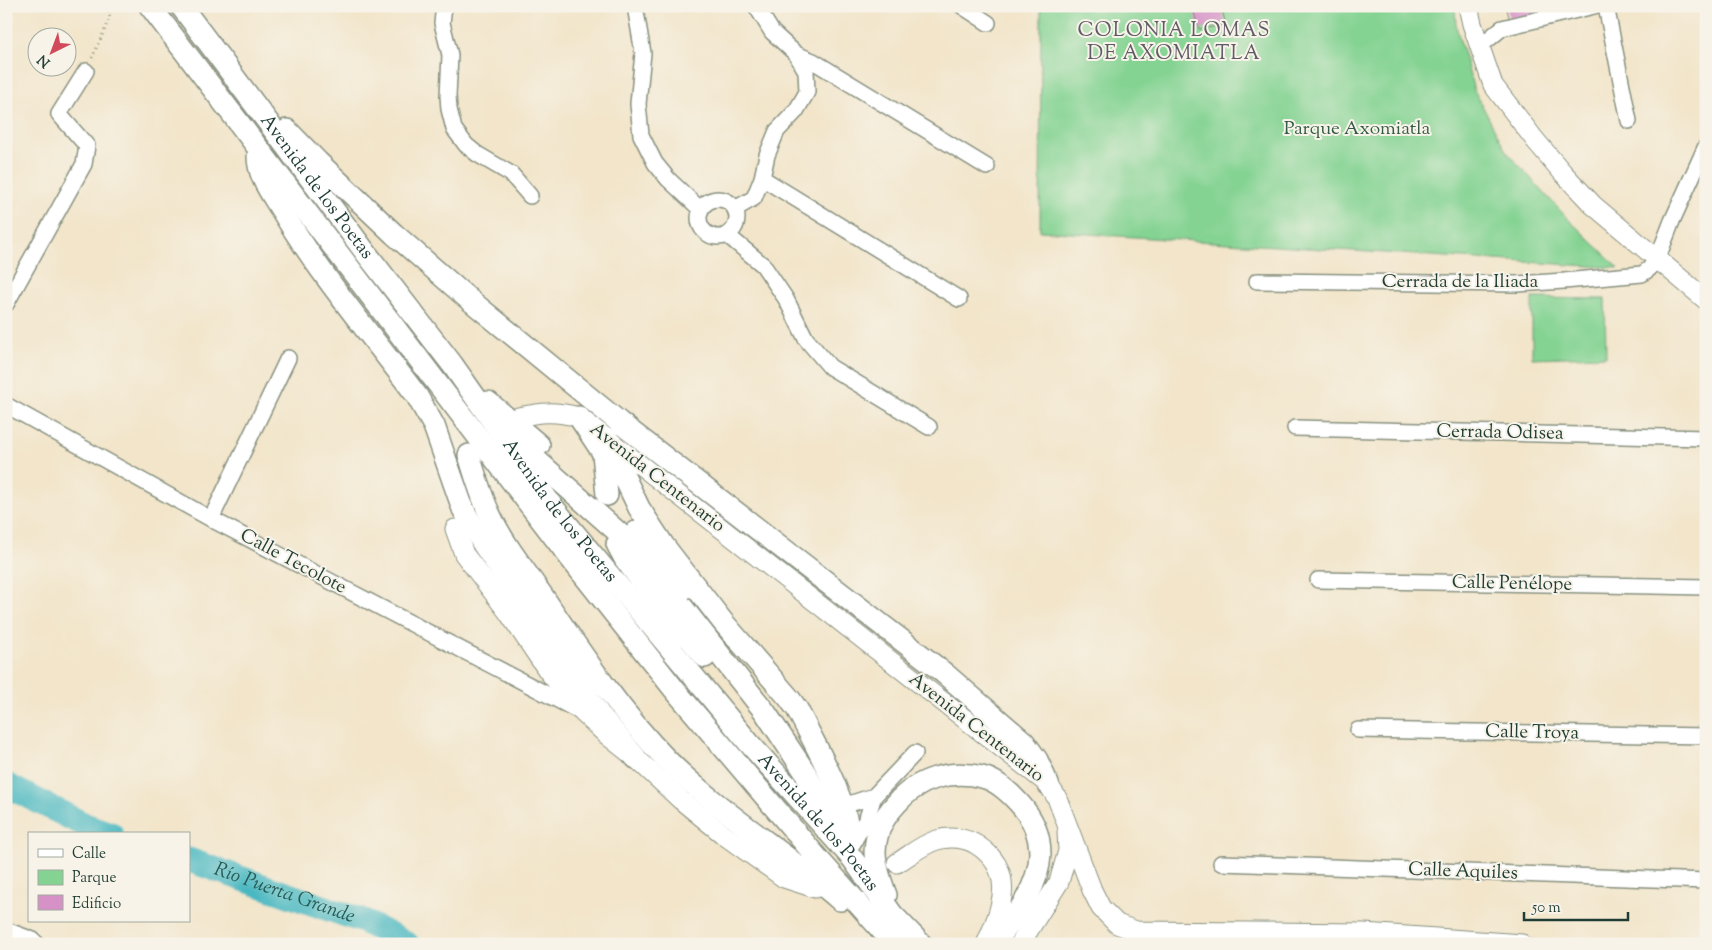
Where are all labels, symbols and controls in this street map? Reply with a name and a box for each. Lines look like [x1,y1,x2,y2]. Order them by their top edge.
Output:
district label: COLONIA LOMAS DE AXOMIATLA [1077,17,1271,69]
north arrow [28,28,78,78]
text: N [34,49,55,71]
street label: Avenida de los Poetas [253,109,380,265]
park label: Parque Axomiatla [1284,116,1431,143]
street label: Cerrada de la Iliada [1382,269,1538,296]
street label: Avenida Centenario [584,416,730,540]
street label: Cerrada Odisea [1436,418,1564,448]
street label: Avenida de los Poetas [495,433,624,588]
street label: Calle Tecolote [235,523,351,602]
street label: Calle Penélope [1452,569,1573,599]
street label: Avenida Centenario [903,666,1049,790]
street label: Calle Troya [1485,719,1579,747]
street label: Avenida de los Poetas [751,747,885,897]
legend [28,832,190,922]
text: Calle [72,844,106,865]
water label: Río Puerta Grande [210,855,359,931]
street label: Calle Aquiles [1408,857,1518,887]
text: Parque [72,868,116,889]
scale bar [1524,890,1628,922]
text: Edificio [72,894,121,915]
text: 50 m [1531,898,1561,919]

